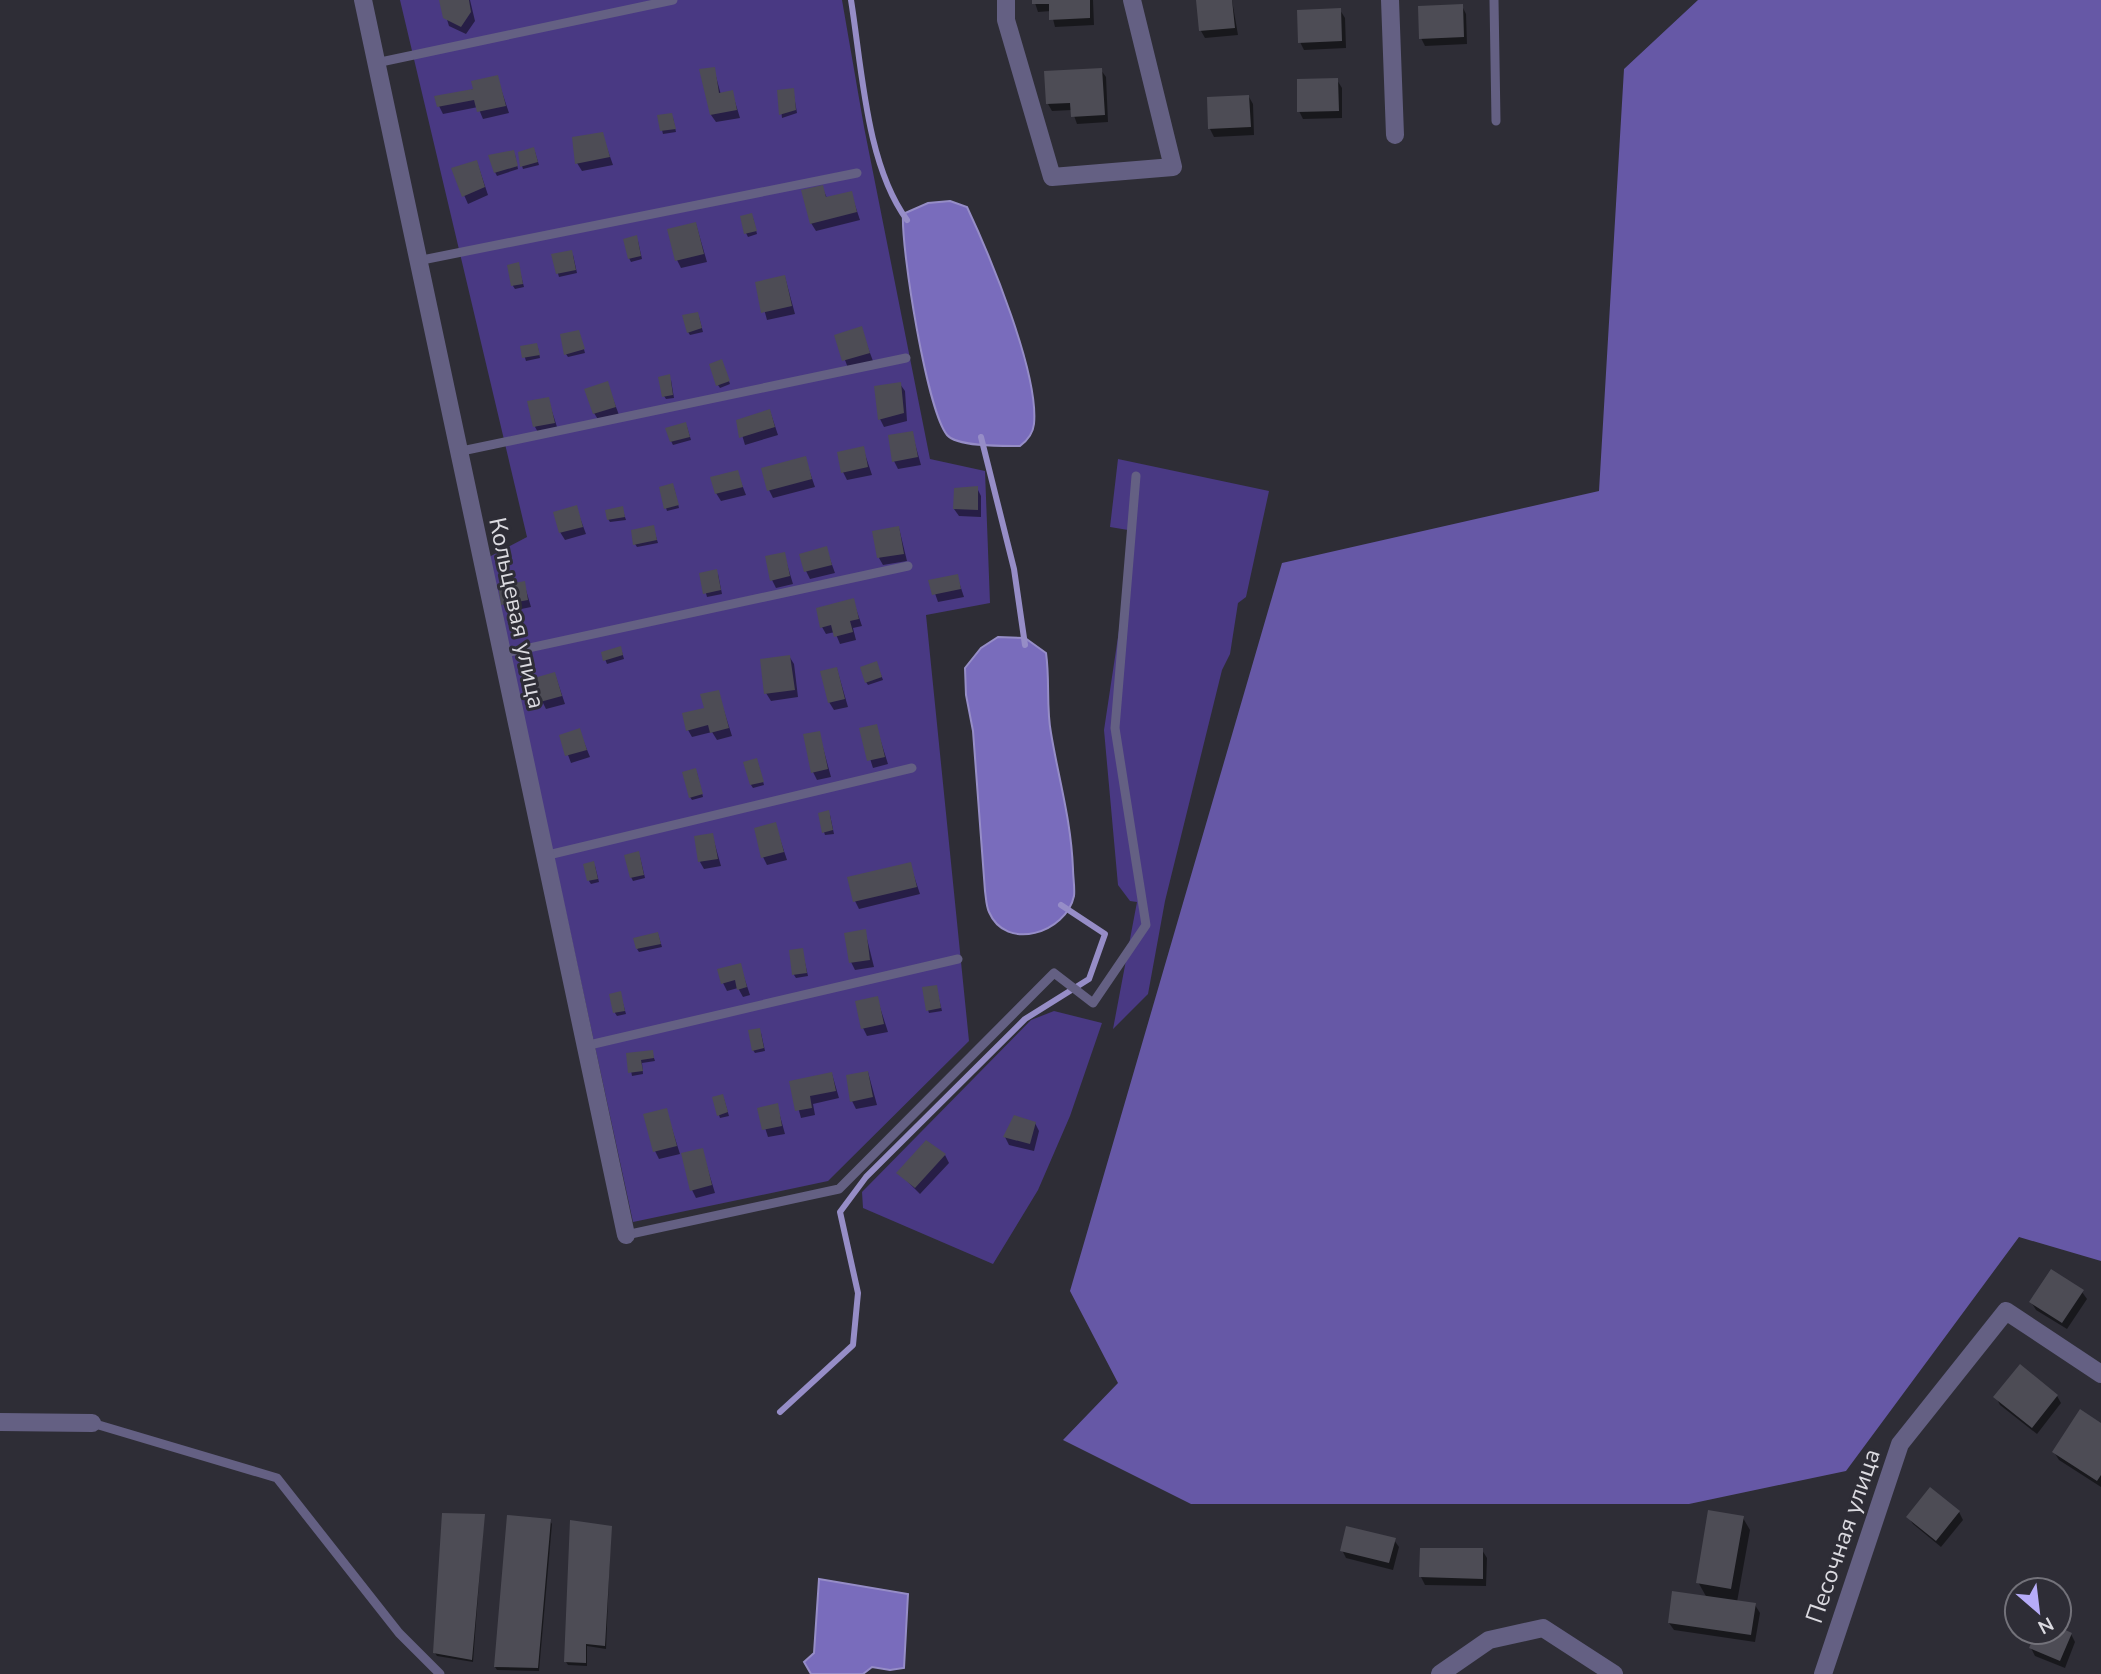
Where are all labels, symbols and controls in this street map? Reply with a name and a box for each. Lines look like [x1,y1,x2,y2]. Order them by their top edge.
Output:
street label: Кольцевая улица [481,514,553,712]
street label: Песочная улица [1798,1445,1888,1627]
north arrow [2003,1576,2073,1646]
text: N [2033,1610,2058,1640]

